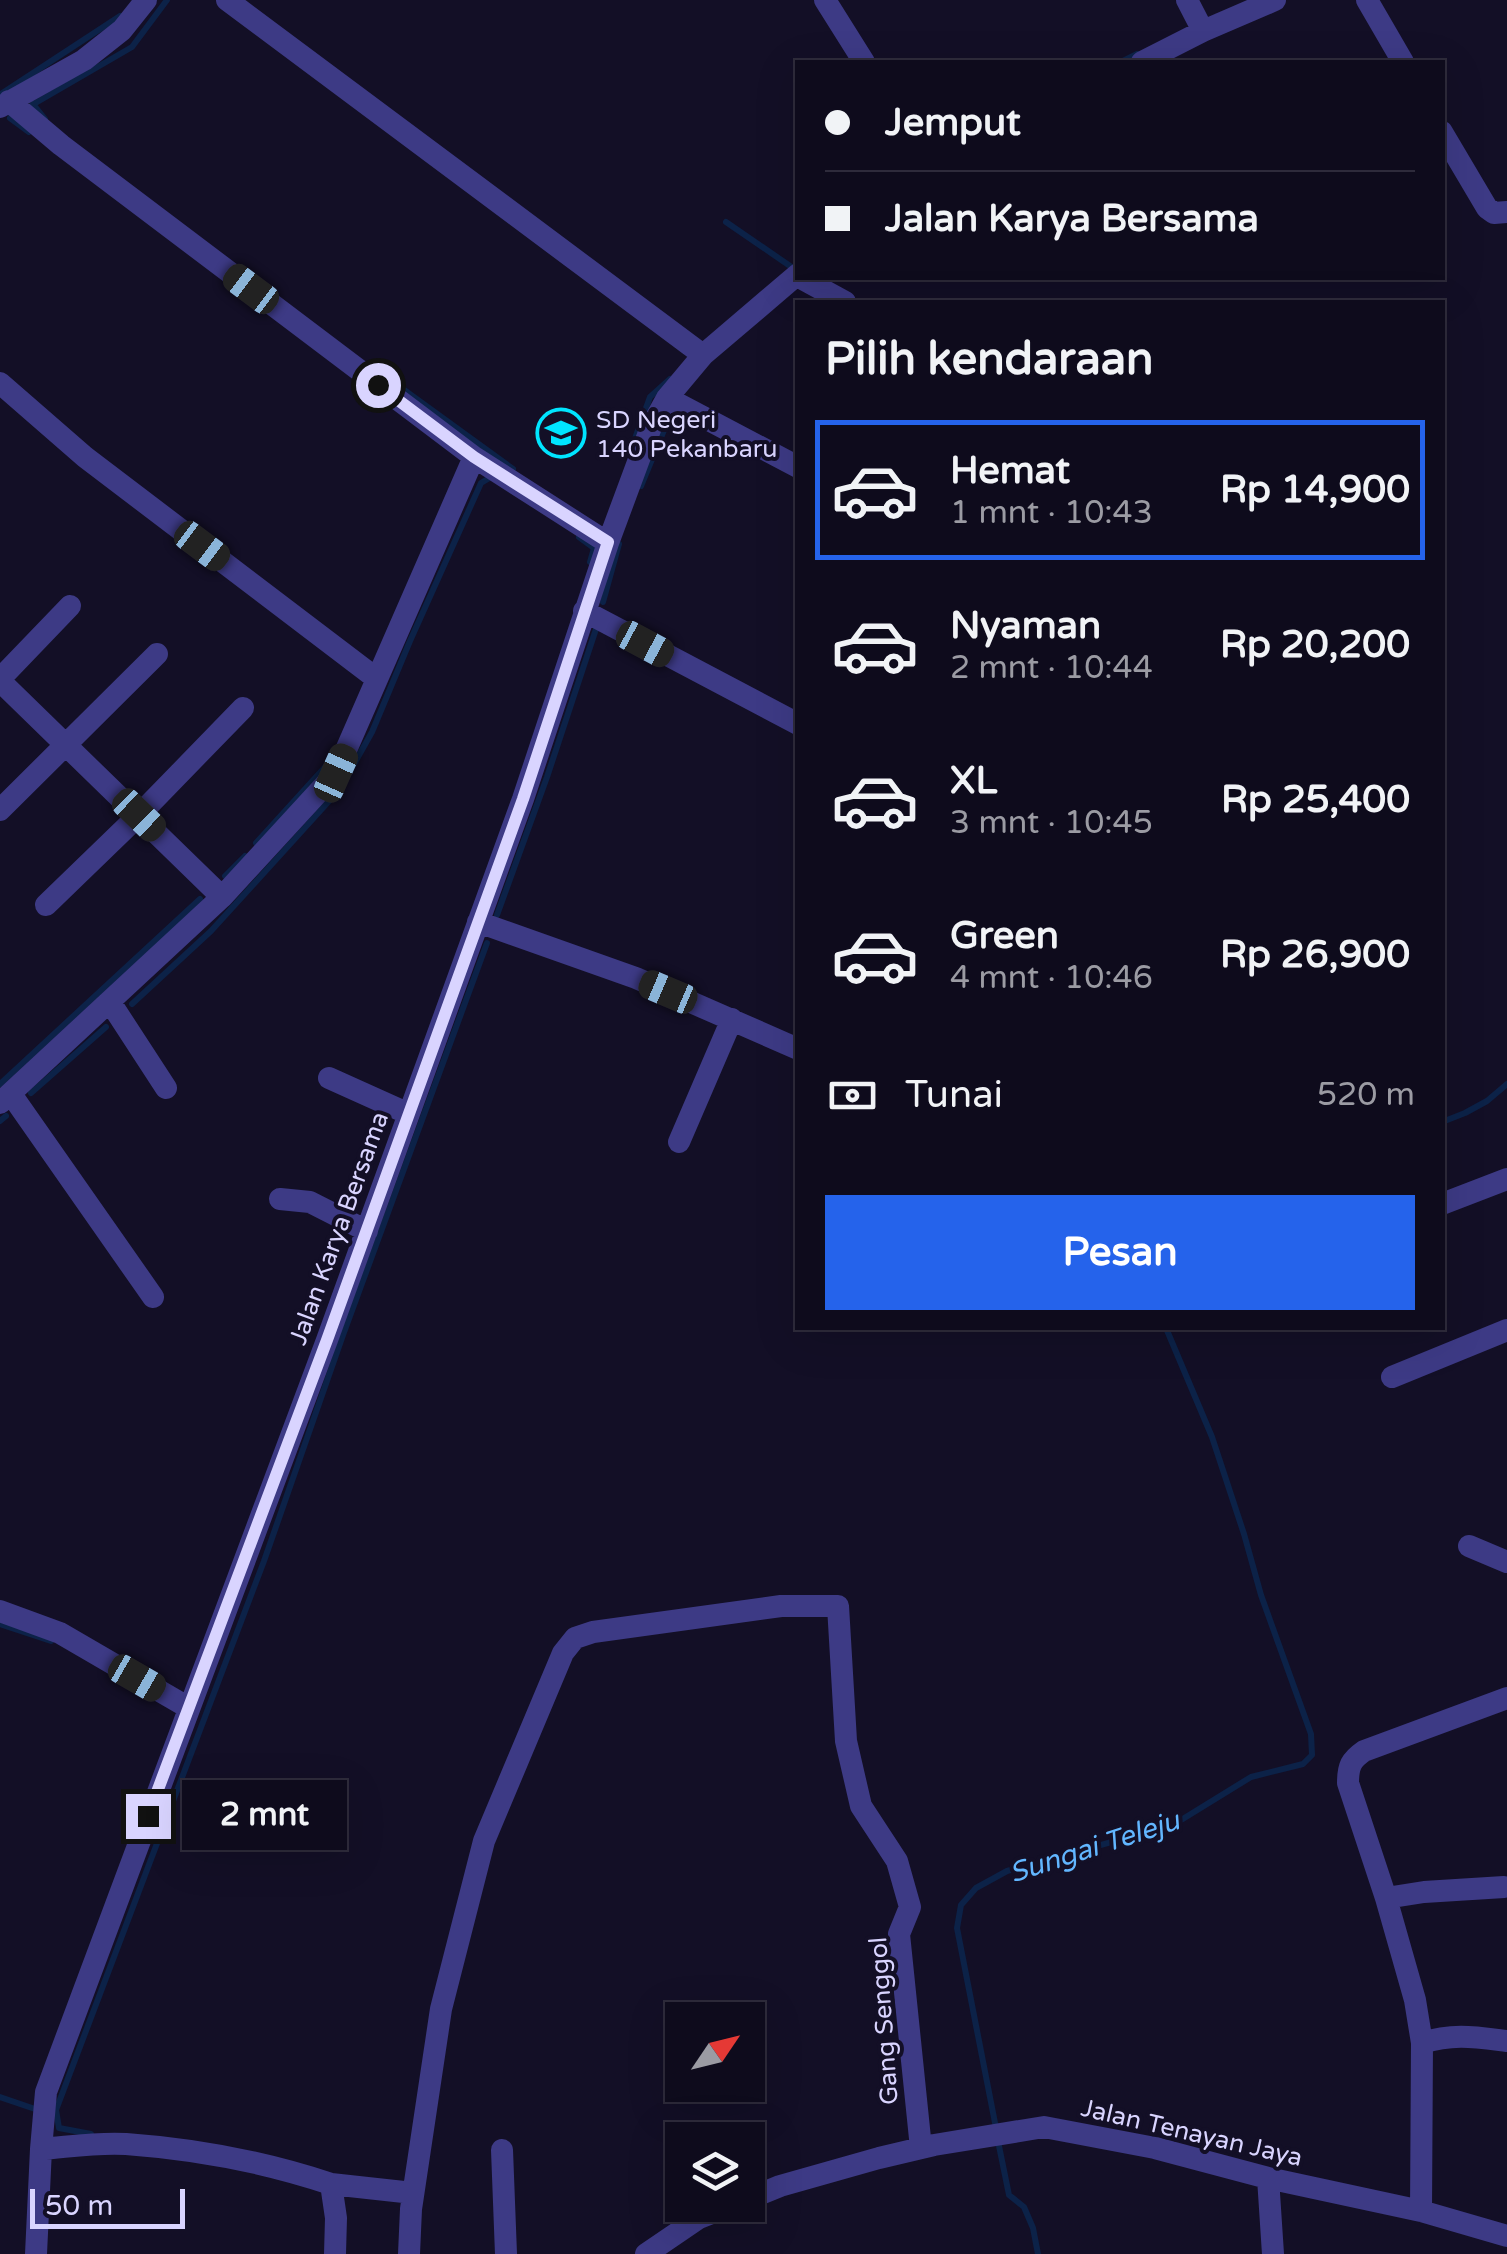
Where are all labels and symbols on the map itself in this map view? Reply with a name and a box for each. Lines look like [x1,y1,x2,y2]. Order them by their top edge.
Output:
car [218,259,284,319]
route start [356,363,401,408]
place label: SD Negeri 140 Pekanbaru [596,405,777,464]
school or university icon: SD Negeri 140 Pekanbaru [535,407,587,459]
car [169,516,235,576]
car [611,617,679,671]
car [310,739,362,807]
car [107,783,171,847]
car [635,966,701,1018]
street label: Jalan Karya Bersama [283,1108,395,1349]
car [104,1650,170,1706]
callout: 2 mnt [183,1781,348,1851]
route end [126,1794,171,1839]
water label: Sungai Teleju [1005,1803,1186,1890]
street label: Gang Senggol [863,1936,905,2106]
north arrow [665,2002,765,2102]
street label: Jalan Tenayan Jaya [1078,2093,1305,2173]
scale bar [30,2184,185,2228]

